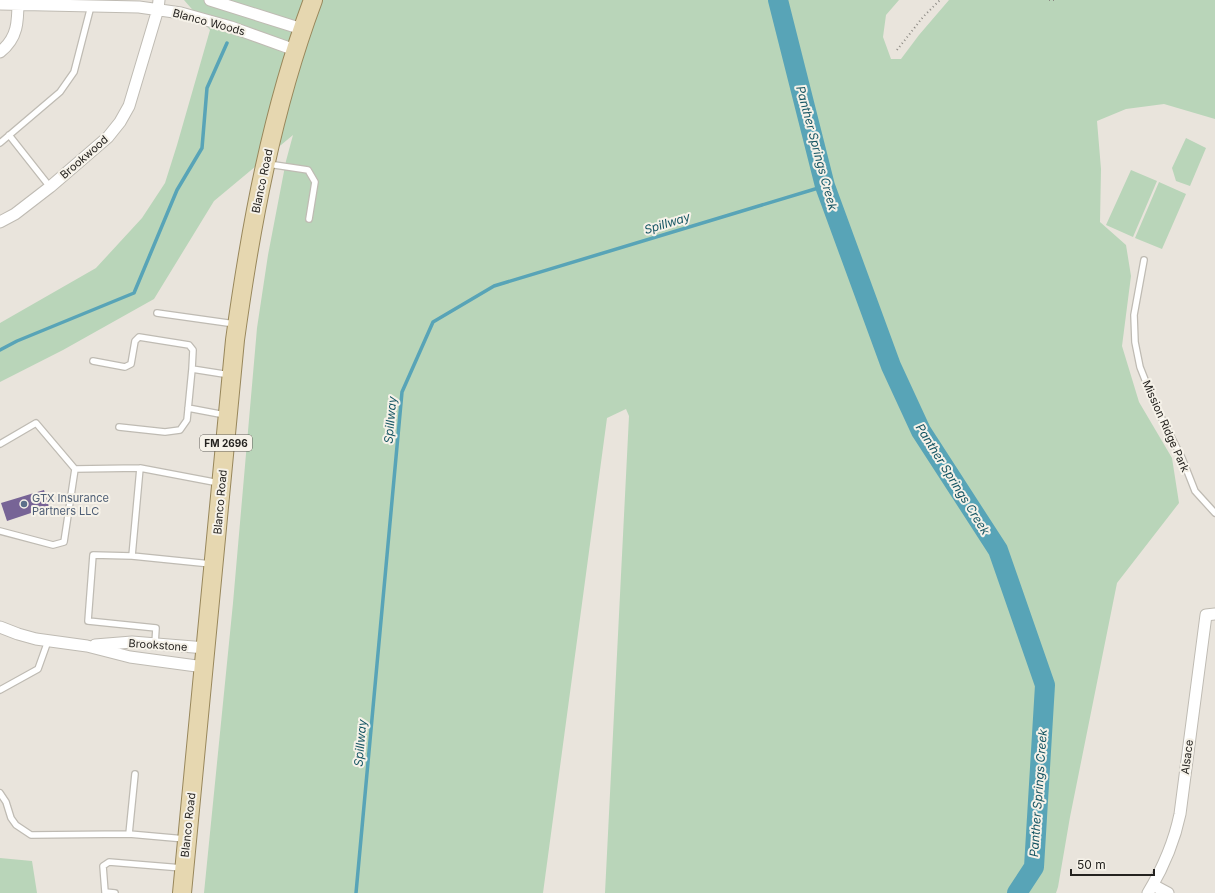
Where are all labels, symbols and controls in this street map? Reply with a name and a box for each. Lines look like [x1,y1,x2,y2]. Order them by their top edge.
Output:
street label: Blanco Woods [171,6,247,38]
water label: Panther Springs Creek [793,84,841,212]
street label: Brookwood [57,132,111,182]
street label: Blanco Road [248,148,276,214]
water label: Spillway [642,209,692,237]
street label: Mission Ridge Park [1139,378,1193,474]
water label: Spillway [380,396,400,444]
water label: Panther Springs Creek [913,421,994,538]
road number: FM 2696 [200,435,252,451]
street label: Blanco Road [210,469,230,535]
place label: GTX Insurance Partners LLC [32,491,109,518]
marker: GTX Insurance Partners LLC [19,499,29,509]
street label: Brookstone [128,636,188,654]
water label: Spillway [350,719,370,767]
water label: Panther Springs Creek [1026,728,1050,857]
street label: Alsace [1178,739,1196,775]
street label: Blanco Road [178,792,198,858]
scale bar [1071,851,1154,877]
text: 50 m [1077,857,1106,872]

